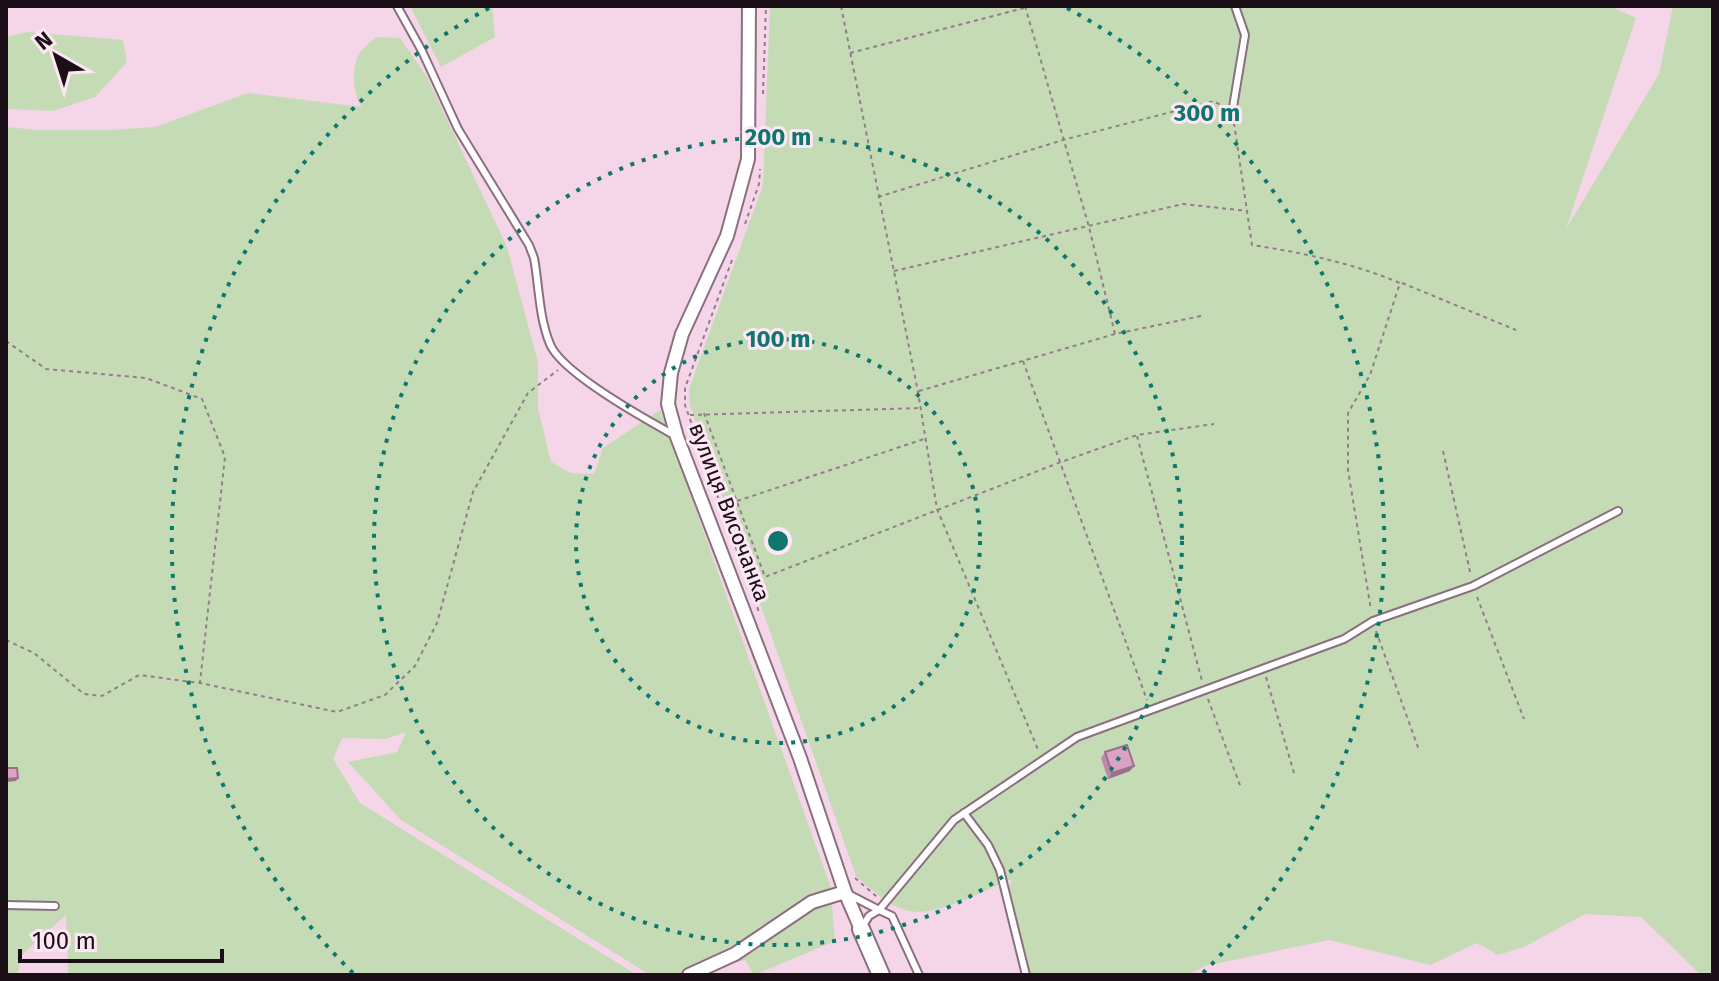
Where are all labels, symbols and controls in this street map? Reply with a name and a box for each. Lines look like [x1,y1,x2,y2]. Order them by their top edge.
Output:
north arrow [16,16,96,96]
text: N [30,26,58,56]
text: 300 m [1173,99,1240,127]
text: 200 m [745,123,811,151]
text: 100 m [745,325,811,353]
street label: вулиця Височанка [683,419,776,605]
centre of rings [764,527,792,555]
scale bar [20,913,222,963]
text: 100 m [32,927,96,955]

